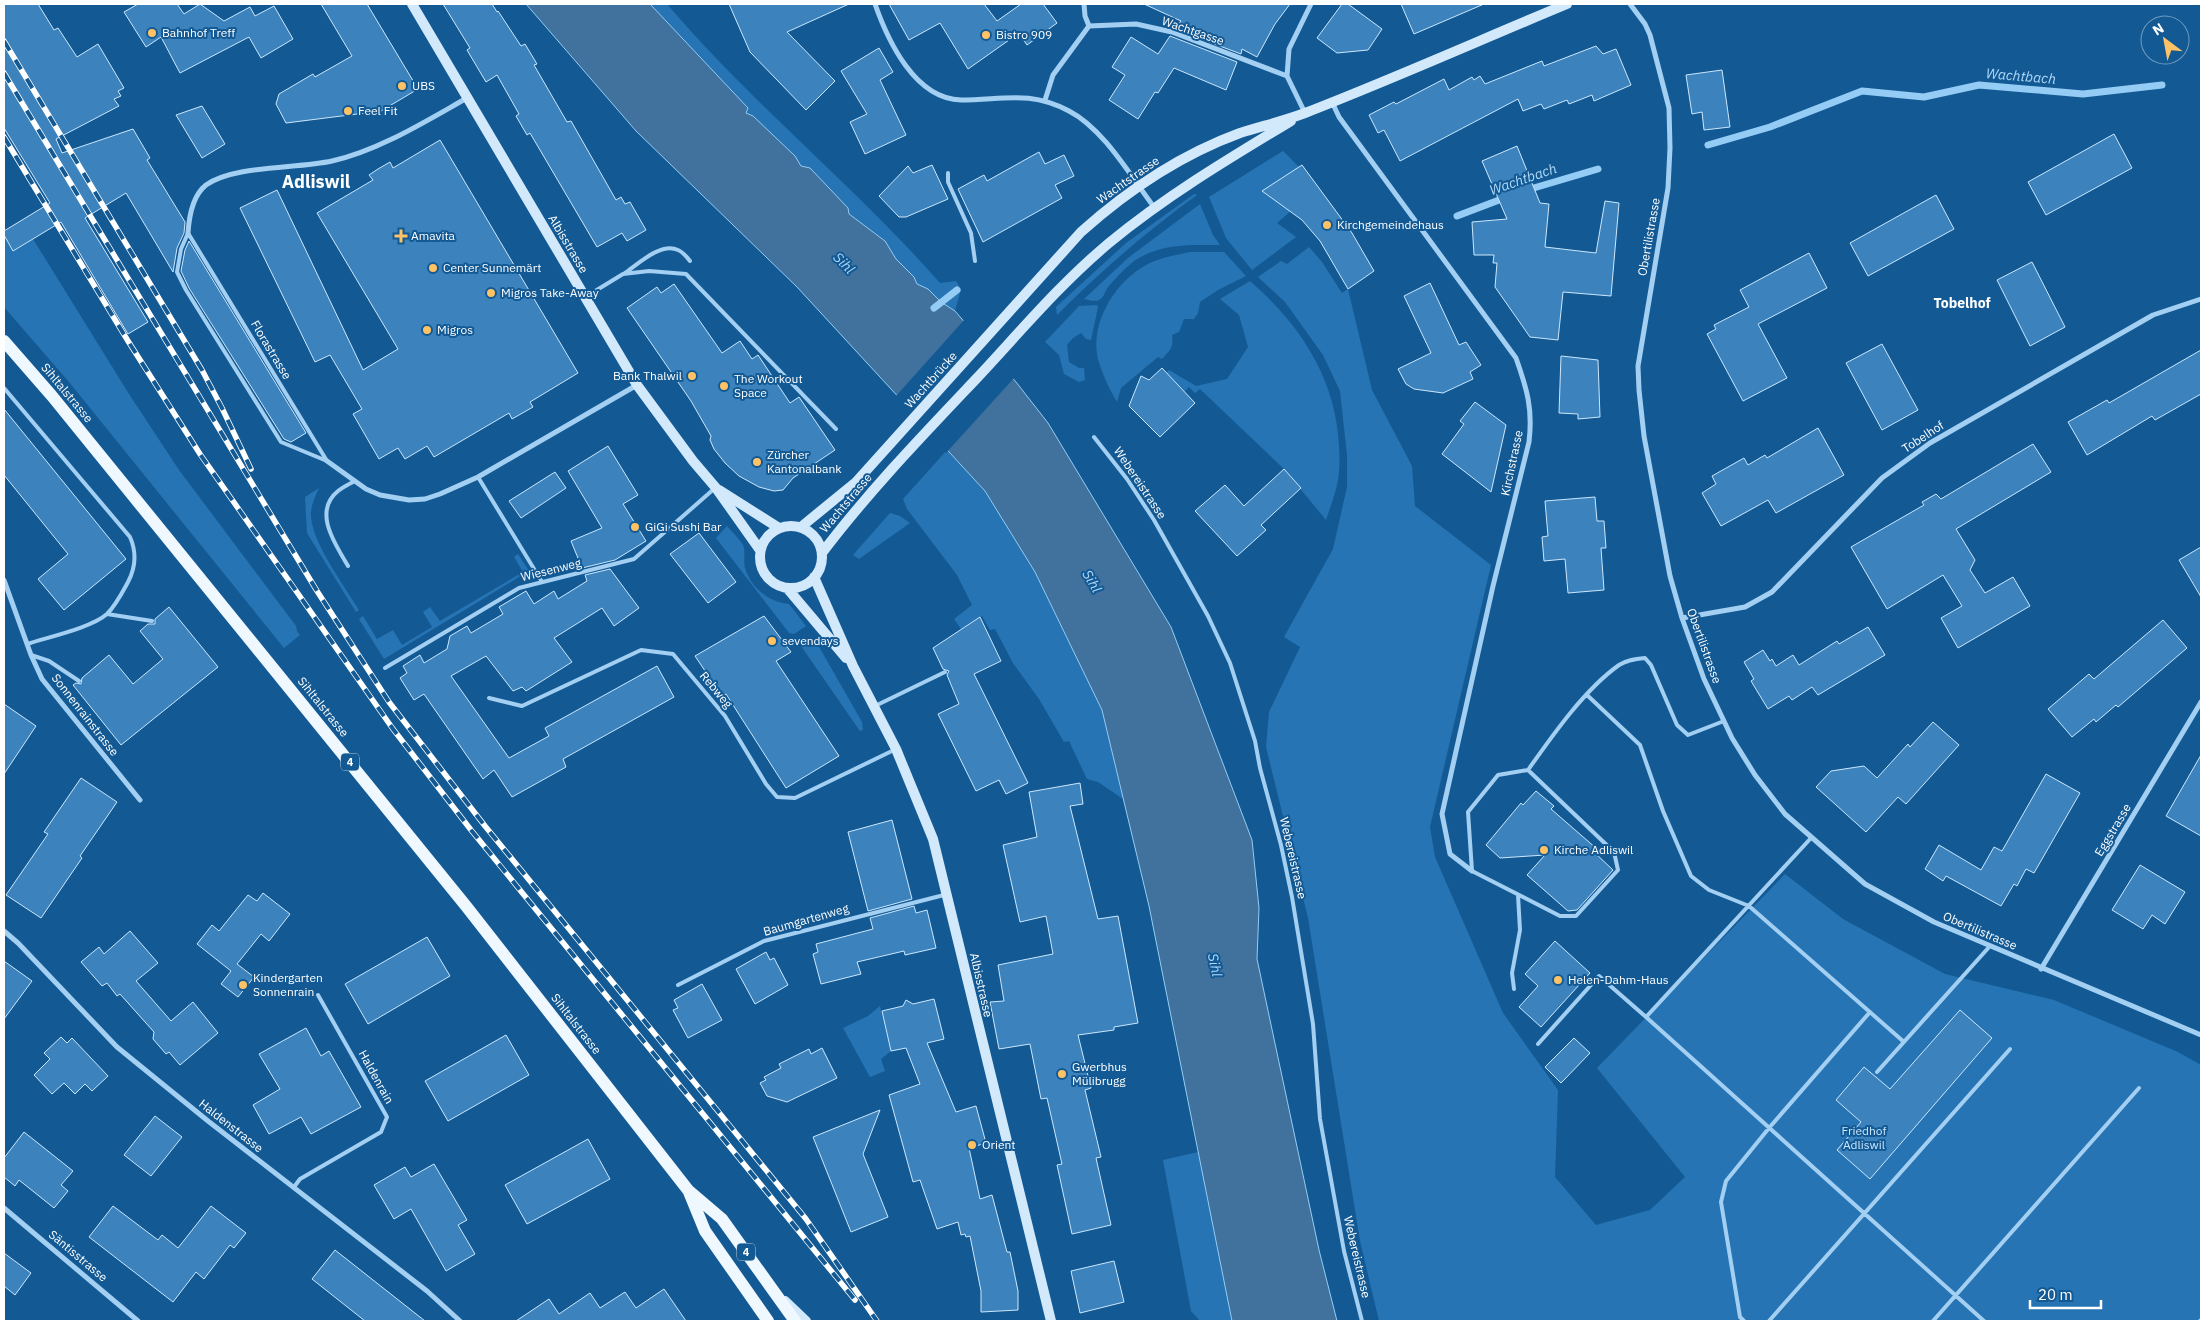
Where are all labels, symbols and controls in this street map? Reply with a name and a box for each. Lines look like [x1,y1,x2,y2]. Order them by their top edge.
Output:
street label: Wachtgasse [1160,13,1227,48]
north arrow [2140,15,2190,65]
text: N [2149,19,2167,39]
place label: Bahnhof Treff [162,25,235,40]
marker: Bahnhof Treff [146,27,158,39]
place label: Bistro 909 [996,27,1052,42]
marker: Bistro 909 [980,29,992,41]
water label: Wachtbach [1985,64,2057,88]
place label: UBS [412,78,435,93]
marker: UBS [396,80,408,92]
place label: Feel Fit [358,103,398,118]
marker: Feel Fit [342,105,354,117]
street label: Wachtstrasse [1094,152,1162,207]
water label: Wachtbach [1487,159,1559,199]
district label: Adliswil [282,170,351,193]
street label: Obertilistrasse [1634,196,1663,277]
street label: Albisstrasse [545,212,592,276]
place label: Kirchgemeindehaus [1337,217,1444,232]
marker: Kirchgemeindehaus [1321,219,1333,231]
place label: Amavita [411,228,456,243]
marker: Amavita [395,230,407,242]
water label: Sihl [829,248,859,278]
place label: Center Sunnemärt [443,260,541,275]
marker: Center Sunnemärt [427,262,439,274]
place label: Migros Take-Away [501,285,599,300]
marker: Migros Take-Away [485,287,497,299]
district label: Tobelhof [1934,294,1991,312]
street label: Florastrasse [248,317,295,382]
place label: Migros [437,322,473,337]
marker: Migros [421,324,433,336]
street label: Wachtbrücke [901,348,960,411]
street label: Sihltalstrasse [38,360,97,426]
place label: Bank Thalwil [613,368,682,383]
marker: Bank Thalwil [686,370,698,382]
place label: The Workout Space [734,371,803,400]
marker: The Workout Space [718,380,730,392]
street label: Tobelhof [1899,417,1947,456]
street label: Kirchstrasse [1497,428,1526,497]
street label: Webereistrasse [1111,444,1170,522]
place label: Zürcher Kantonalbank [767,447,842,476]
marker: Zürcher Kantonalbank [751,456,763,468]
street label: Wachtstrasse [816,470,875,535]
place label: GiGi Sushi Bar [645,519,722,534]
marker: GiGi Sushi Bar [629,521,641,533]
street label: Wiesenweg [519,555,583,584]
water label: Sihl [1078,566,1106,596]
street label: Obertilistrasse [1684,606,1725,686]
place label: sevendays [782,633,839,648]
marker: sevendays [766,635,778,647]
street label: Rebweg [697,668,736,712]
street label: Sonnenrainstrasse [49,671,122,759]
street label: Sihltalstrasse [295,674,352,740]
road number: 4 [341,754,359,770]
street label: Eggstrasse [2091,800,2134,859]
street label: Webereistrasse [1277,816,1310,901]
place label: Kirche Adliswil [1554,842,1633,857]
marker: Kirche Adliswil [1538,844,1550,856]
street label: Baumgartenweg [761,900,851,939]
street label: Obertilistrasse [1941,908,2020,953]
street label: Albisstrasse [967,951,996,1019]
water label: Sihl [1204,952,1226,979]
place label: Kindergarten Sonnenrain [253,970,323,999]
place label: Helen-Dahm-Haus [1568,972,1669,987]
marker: Helen-Dahm-Haus [1552,974,1564,986]
marker: Kindergarten Sonnenrain [237,979,249,991]
street label: Sihltalstrasse [548,990,605,1057]
street label: Haldenrain [356,1047,397,1106]
place label: Gwerbhus Mülibrugg [1072,1059,1127,1088]
marker: Gwerbhus Mülibrugg [1056,1068,1068,1080]
street label: Haldenstrasse [196,1096,267,1156]
park label: Friedhof Adliswil [1842,1123,1886,1152]
place label: Orient [982,1137,1016,1152]
marker: Orient [966,1139,978,1151]
street label: Webereistrasse [1341,1215,1374,1300]
street label: Säntisstrasse [46,1227,111,1285]
road number: 4 [737,1244,755,1260]
scale bar [2030,1278,2101,1310]
text: 20 m [2038,1285,2073,1304]

